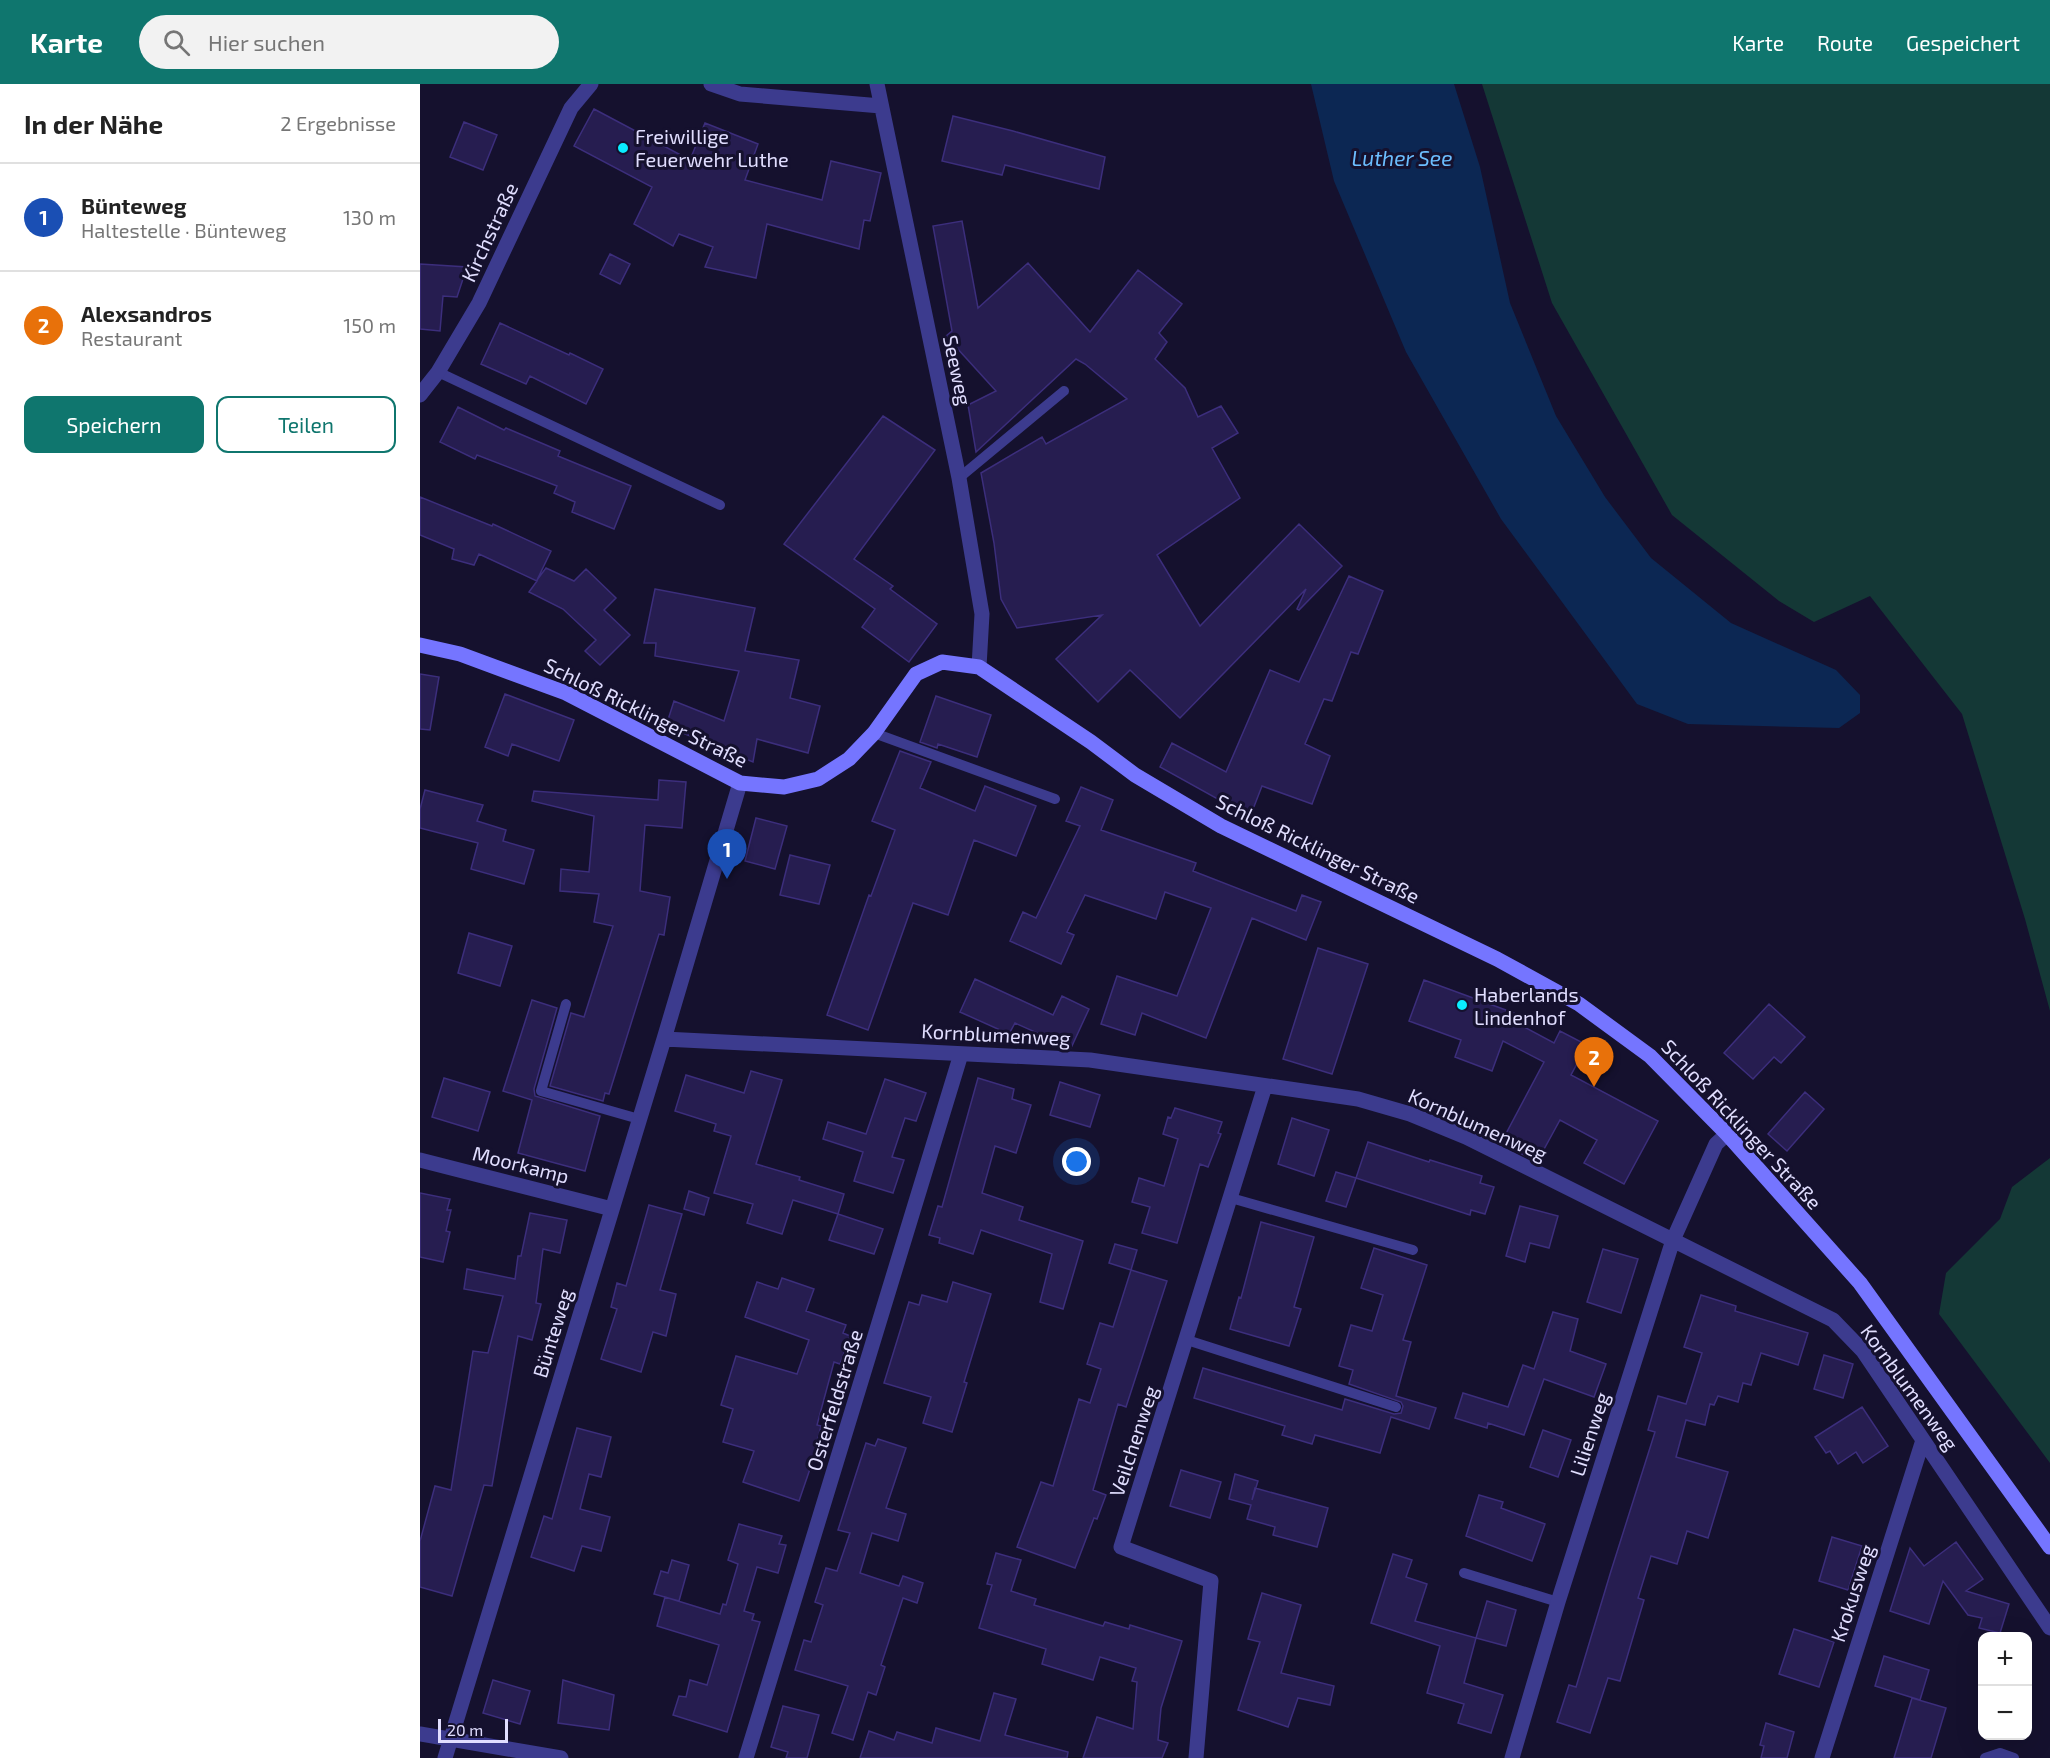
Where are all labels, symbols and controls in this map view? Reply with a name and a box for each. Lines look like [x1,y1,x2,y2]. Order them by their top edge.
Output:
search box [139,15,559,69]
text: Karte [30,25,103,59]
icon: search [160,26,193,59]
text: Hier suchen [208,29,325,55]
text: Karte [1732,30,1784,55]
text: Route [1817,30,1873,55]
text: Gespeichert [1906,30,2020,55]
text: In der Nähe [24,108,163,139]
text: 2 Ergebnisse [280,111,396,135]
place label: Freiwillige Feuerwehr Luthe [635,124,789,171]
marker: Freiwillige Feuerwehr Luthe [616,141,630,155]
water label: Luther See [1352,145,1452,170]
street label: Kirchstraße [456,178,522,286]
text: Bünteweg [81,192,187,218]
text: 1 [39,205,48,229]
text: 130 m [343,205,396,229]
text: Haltestelle · Bünteweg [81,218,286,242]
text: Alexsandros [81,300,212,326]
text: 2 [38,313,49,337]
text: 150 m [343,313,396,337]
text: Restaurant [81,326,182,350]
street label: Seeweg [939,333,977,407]
button: Speichern [24,396,204,453]
button: Teilen [216,396,396,453]
street label: Schloß Ricklinger Straße [540,652,752,772]
street label: Schloß Ricklinger Straße [1212,788,1424,908]
pin: 1 [708,830,746,879]
place label: Haberlands Lindenhof [1474,982,1579,1029]
marker: Haberlands Lindenhof [1455,998,1469,1012]
street label: Kornblumenweg [921,1018,1071,1050]
street label: Schloß Ricklinger Straße [1657,1034,1827,1214]
pin: 2 [1574,1038,1614,1087]
street label: Kornblumenweg [1405,1083,1551,1165]
street label: Moorkamp [470,1140,572,1188]
your location [1062,1147,1091,1176]
street label: Bünteweg [527,1285,577,1381]
street label: Kornblumenweg [1856,1319,1964,1455]
street label: Osterfeldstraße [801,1326,867,1474]
street label: Veilchenweg [1104,1383,1162,1499]
street label: Lilienweg [1564,1389,1614,1479]
street label: Krokusweg [1825,1541,1879,1645]
map controls [1978,1632,2032,1740]
button: + [1978,1632,2032,1686]
button: − [1978,1686,2032,1740]
scale bar [438,1716,508,1744]
text: 20 m [447,1720,483,1739]

